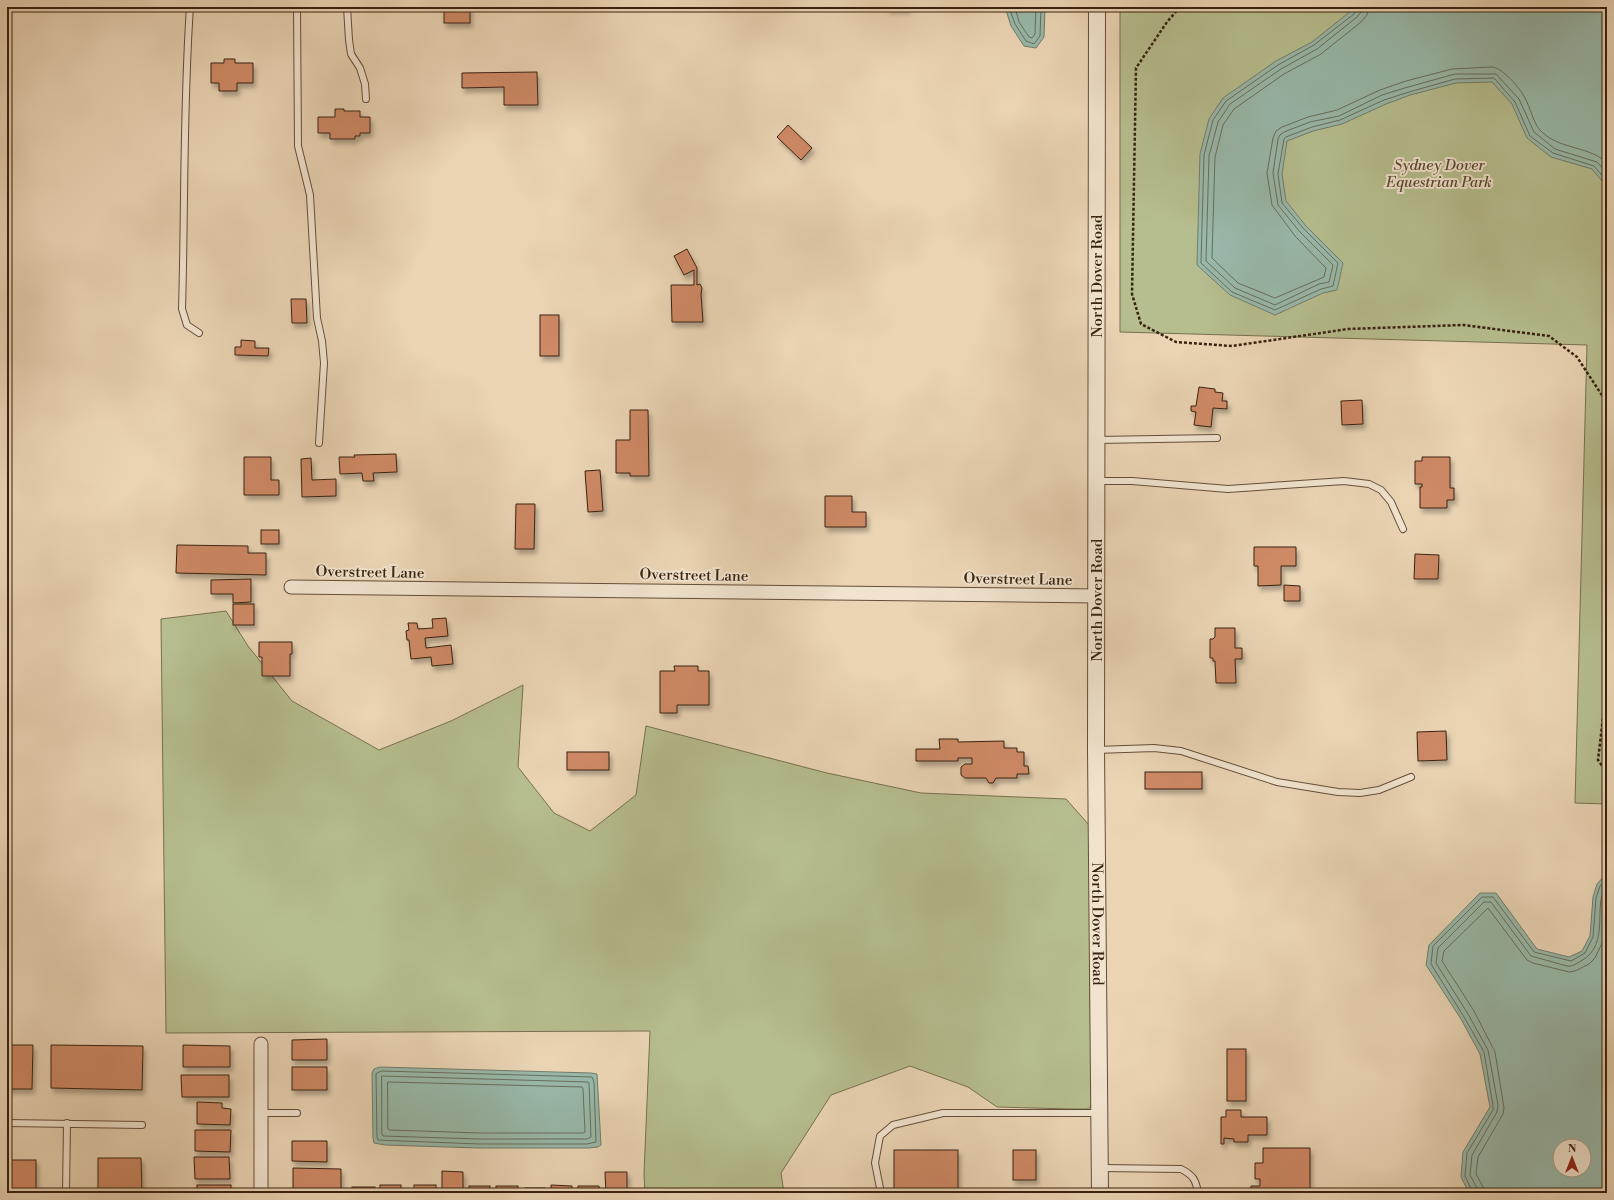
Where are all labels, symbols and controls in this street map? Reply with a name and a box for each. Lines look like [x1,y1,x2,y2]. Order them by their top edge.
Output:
park label: Sydney Dover Equestrian Park [1385,156,1492,192]
street label: North Dover Road [1088,214,1107,337]
street label: North Dover Road [1088,538,1107,661]
street label: Overstreet Lane [315,562,425,583]
street label: Overstreet Lane [639,565,749,586]
street label: Overstreet Lane [963,569,1073,590]
street label: North Dover Road [1087,862,1107,986]
north arrow [1552,1138,1592,1178]
text: N [1568,1142,1577,1156]

